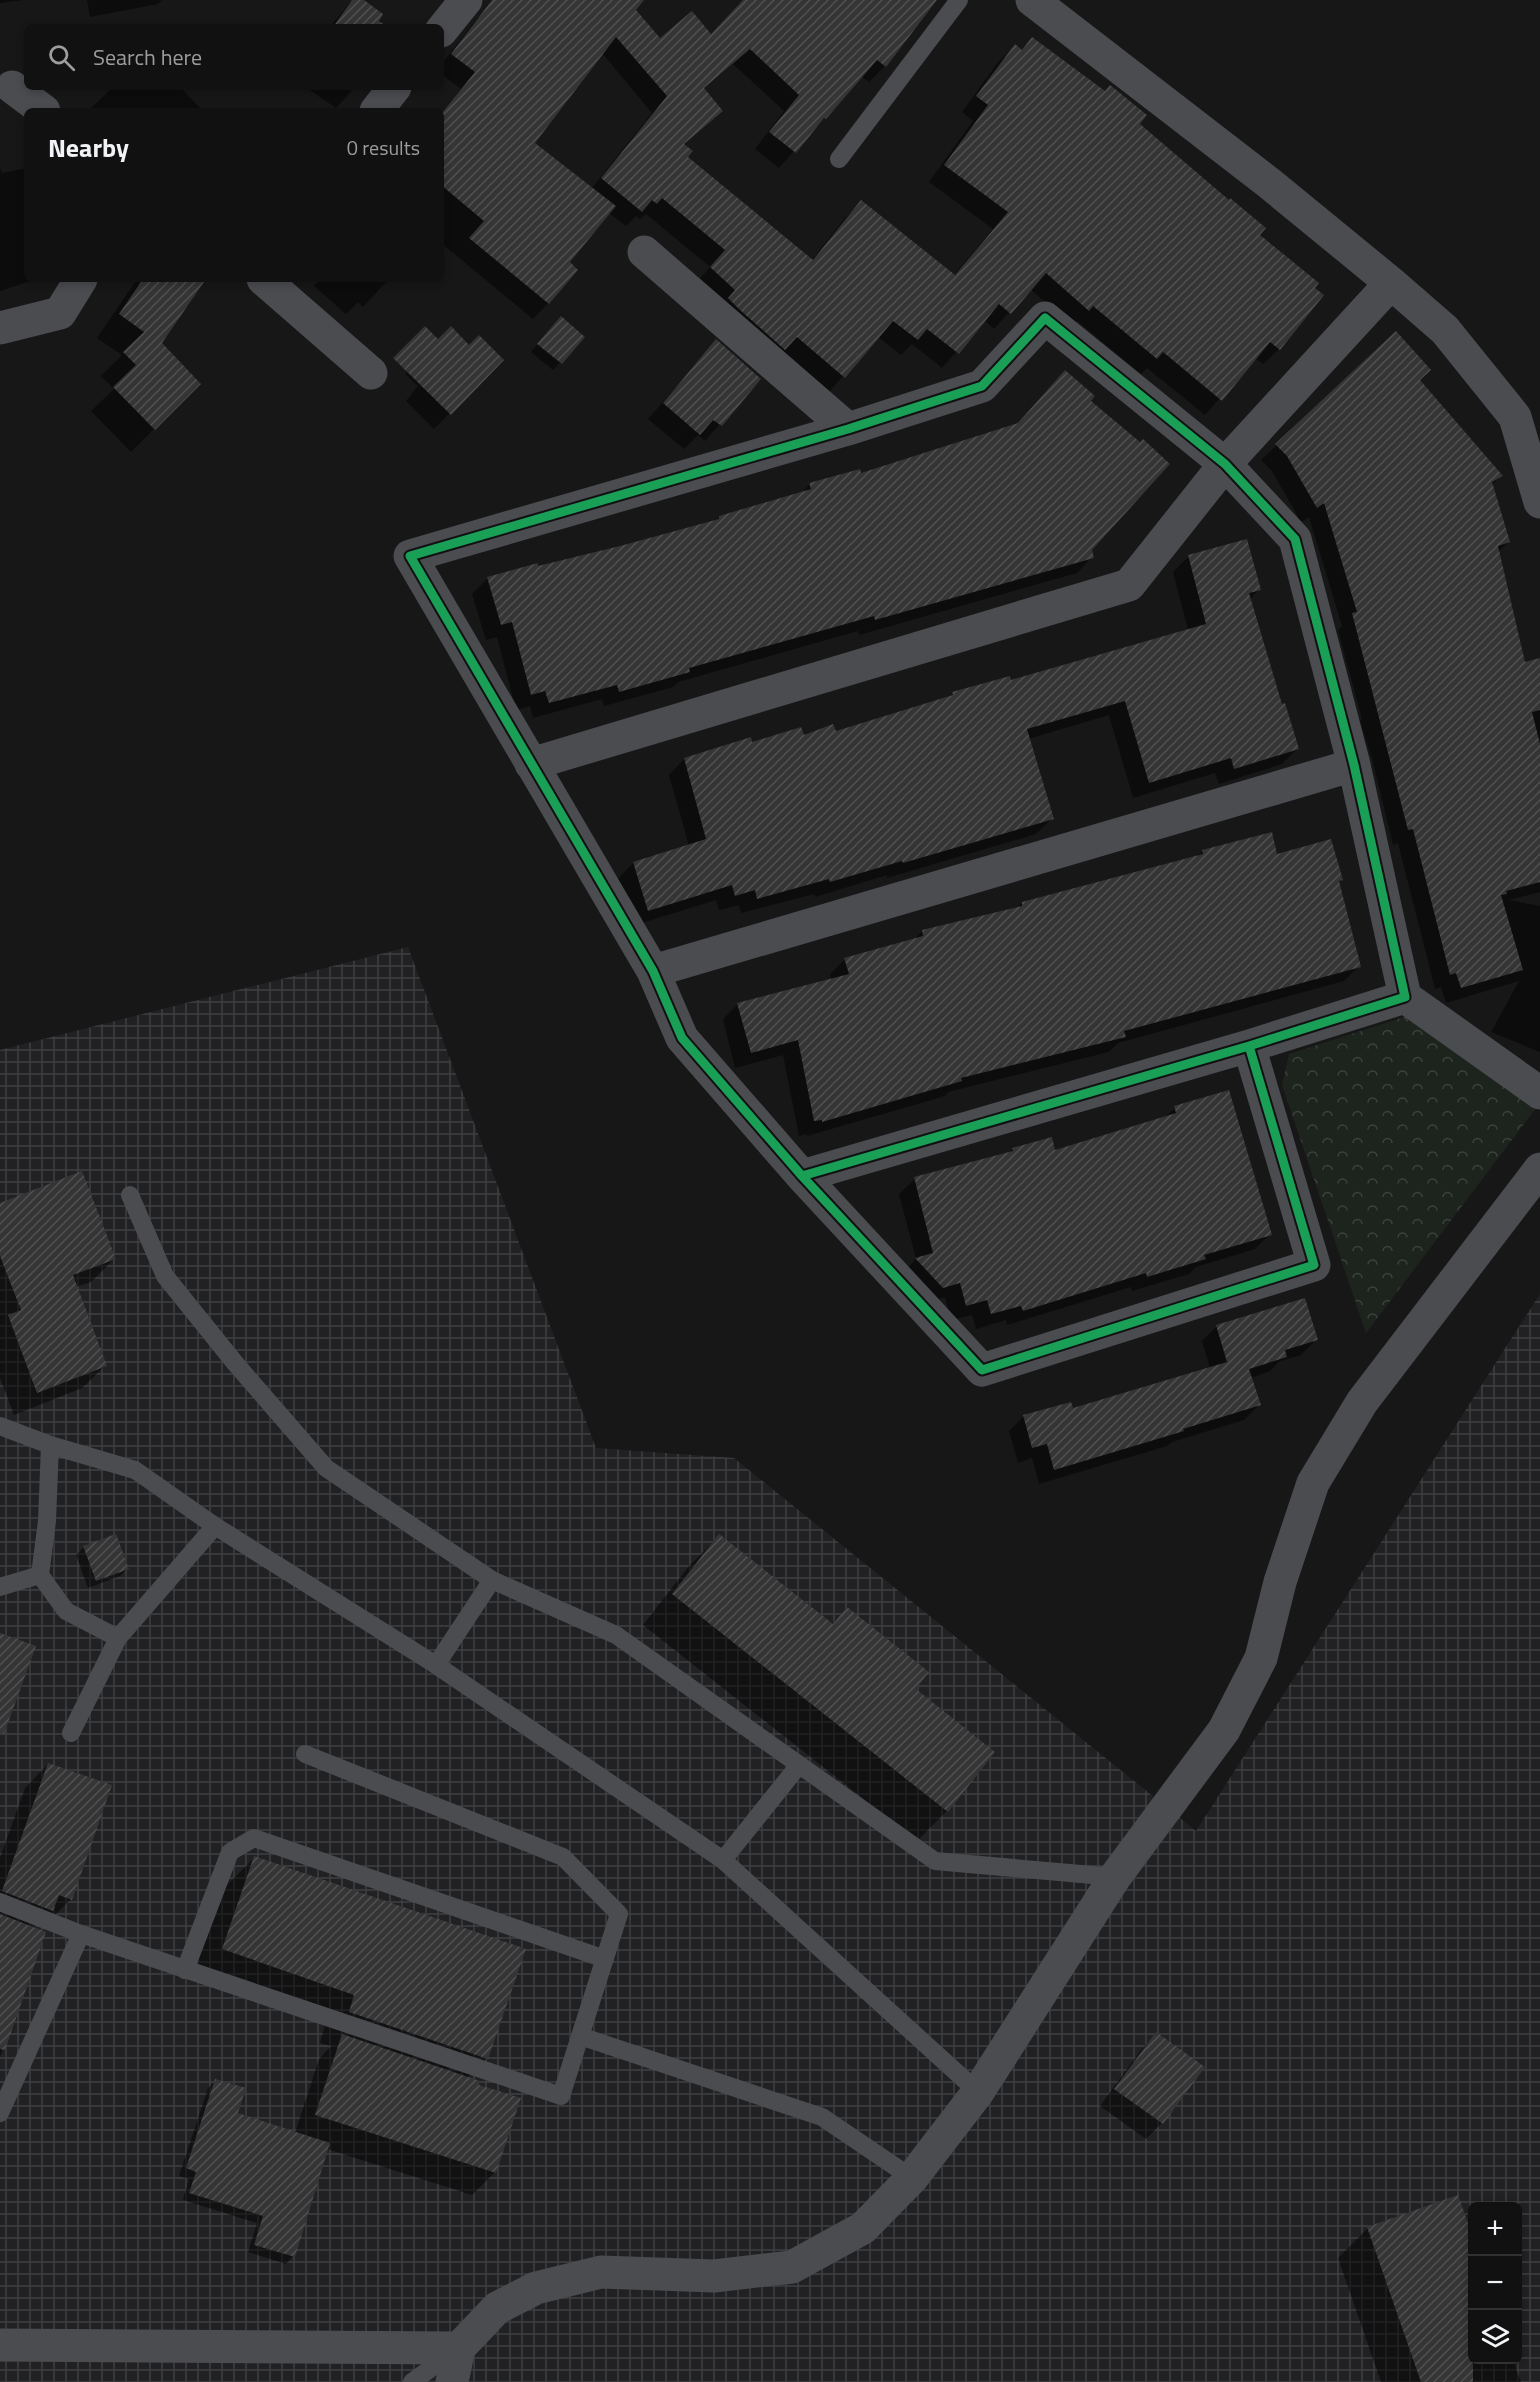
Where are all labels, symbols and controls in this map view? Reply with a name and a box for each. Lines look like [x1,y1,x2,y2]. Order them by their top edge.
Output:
search box [24,24,444,90]
text: Search here [93,40,202,74]
icon: search [45,41,78,74]
text: Nearby [48,128,129,167]
text: 0 results [347,132,420,163]
map controls [1468,2202,1522,2364]
button: + [1468,2202,1522,2256]
button: − [1468,2256,1522,2310]
button: layers [1468,2310,1522,2364]

